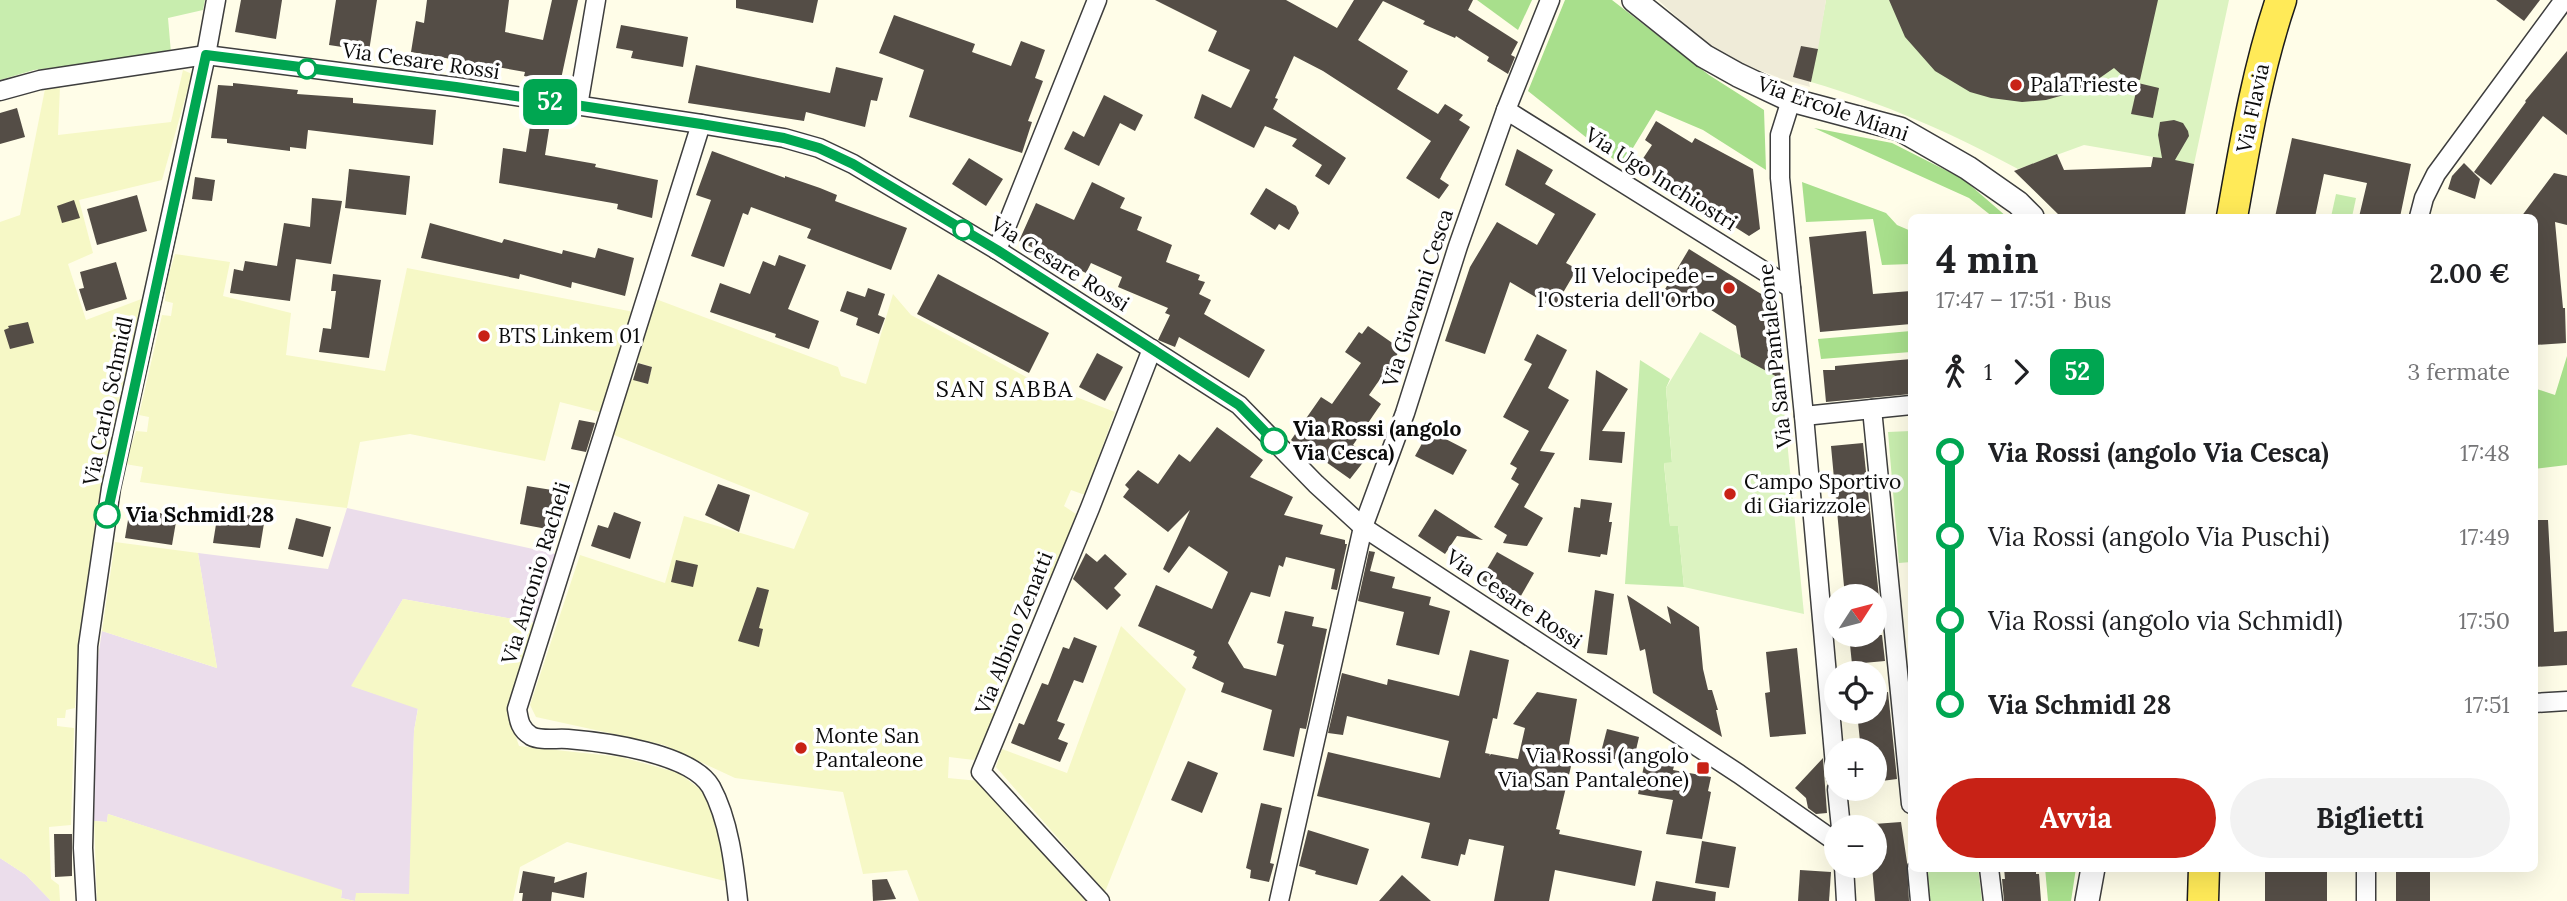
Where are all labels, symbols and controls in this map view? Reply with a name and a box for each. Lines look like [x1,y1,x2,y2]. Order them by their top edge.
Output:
street label: Via Cesare Rossi [340,36,502,85]
unlabelled marker [297,59,317,79]
street label: Via Flavia [2230,61,2275,156]
street label: Via Ercole Miani [1753,70,1912,147]
place label: PalaTrieste [2030,71,2138,98]
marker: PalaTrieste [2008,77,2024,93]
line badge: 52 [518,79,582,125]
text: 52 [537,86,563,117]
street label: Via Ugo Inchiostri [1579,120,1743,236]
street label: Via Giovanni Cesca [1376,205,1459,391]
street label: Via Cesare Rossi [985,210,1135,317]
unlabelled marker [953,220,973,240]
text: 4 min [1936,235,2038,283]
text: 2.00 € [2430,257,2510,290]
place label: Il Velocipede - l'Osteria dell'Orbo [1538,262,1715,313]
street label: Via San Pantaleone [1751,263,1798,450]
marker: Il Velocipede - l'Osteria dell'Orbo [1721,280,1737,296]
text: 17:47 – 17:51 · Bus [1936,285,2111,314]
street label: Via Carlo Schmidl [76,314,139,489]
place label: BTS Linkem 01 [498,322,640,349]
marker: BTS Linkem 01 [476,328,492,344]
icon: walk [1936,353,1974,391]
icon: forward [2002,353,2040,391]
text: 52 [2064,356,2090,387]
text: 1 [1984,357,1992,386]
text: 3 fermate [2407,357,2510,386]
district label: SAN SABBA [936,374,1074,403]
place label: Via Rossi (angolo Via Cesca) [1293,415,1461,466]
marker: Via Rossi (angolo Via Cesca) [1261,428,1287,454]
text: Via Rossi (angolo Via Cesca) [1988,436,2329,469]
text: 17:48 [2460,438,2510,467]
place label: Campo Sportivo di Giarizzole [1744,468,1901,519]
street label: Via Antonio Racheli [495,478,576,668]
marker: Campo Sportivo di Giarizzole [1722,486,1738,502]
place label: Via Schmidl 28 [126,501,274,528]
marker: Via Schmidl 28 [94,502,120,528]
text: Via Rossi (angolo Via Puschi) [1988,520,2329,553]
text: 17:49 [2460,522,2510,551]
street label: Via Cesare Rossi [1440,542,1588,654]
street label: Via Albino Zenatti [968,547,1059,719]
north arrow [1824,584,1886,648]
map controls [1824,584,1887,878]
text: Via Rossi (angolo via Schmidl) [1988,604,2343,637]
text: 17:50 [2458,606,2510,635]
button: locate [1824,661,1887,724]
text: Via Schmidl 28 [1988,688,2171,721]
text: 17:51 [2464,690,2510,719]
place label: Monte San Pantaleone [815,722,923,773]
button: + [1824,738,1887,801]
marker: Monte San Pantaleone [793,740,809,756]
place label: Via Rossi (angolo Via San Pantaleone) [1497,742,1689,793]
marker: Via Rossi (angolo Via San Pantaleone) [1695,760,1711,776]
button: Avvia [1936,778,2216,858]
button: Biglietti [2230,778,2510,858]
button: − [1824,815,1887,878]

